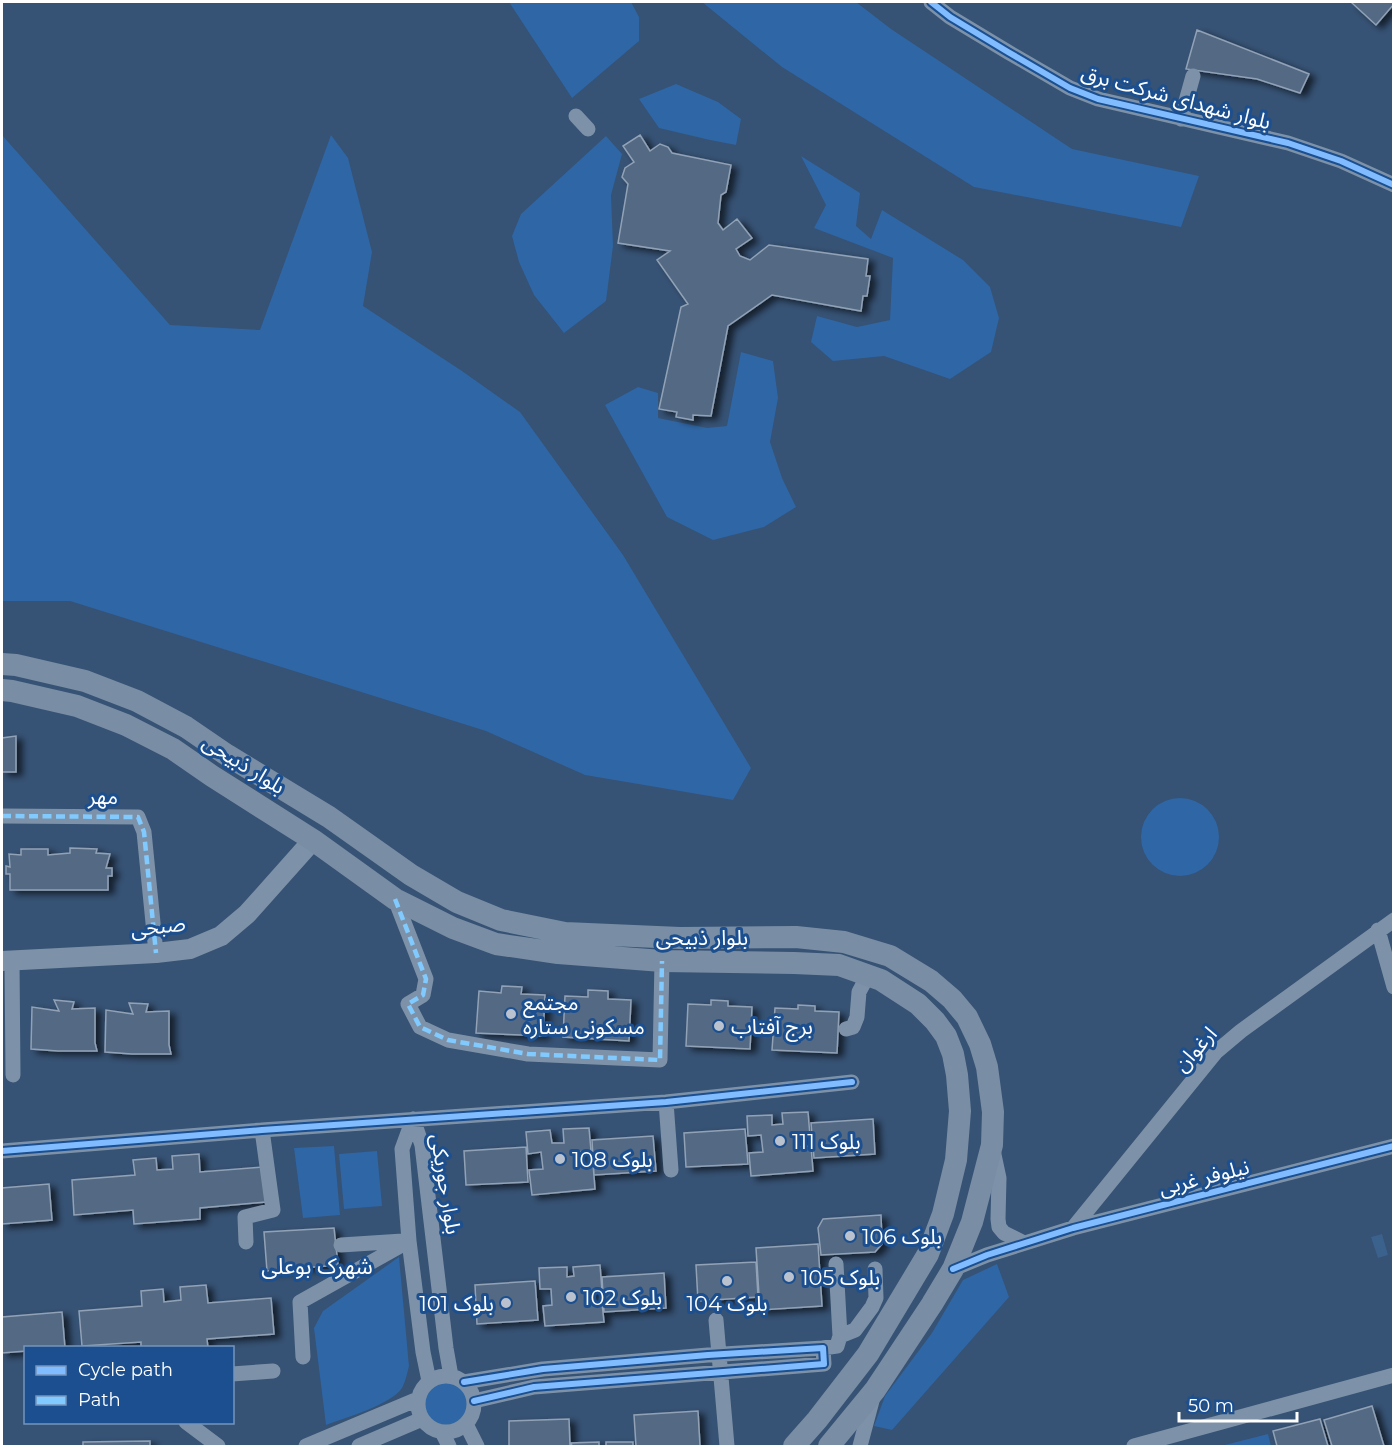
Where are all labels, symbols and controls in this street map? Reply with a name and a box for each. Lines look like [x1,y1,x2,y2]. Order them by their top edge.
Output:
street label: بلوار شهدای شرکت برق [1078,60,1274,134]
street label: بلوار ذبیحی [198,729,290,799]
street label: مهر [87,784,118,809]
street label: صبحی [129,910,187,942]
street label: بلوار ذبیحی [656,925,748,950]
place label: مجتمع مسکونی ستاره [523,990,645,1039]
marker: مجتمع مسکونی ستاره [504,1007,518,1021]
place label: برج آفتاب [731,1014,813,1042]
marker: برج آفتاب [712,1019,726,1033]
street label: ارغوان [1168,1021,1222,1077]
place label: بلوک 111 [792,1129,861,1154]
street label: بلوار جوریکی [426,1132,466,1236]
marker: بلوک 111 [773,1134,787,1148]
place label: بلوک 108 [572,1147,653,1172]
marker: بلوک 108 [553,1152,567,1166]
street label: نیلوفر غربی [1156,1154,1252,1200]
place label: بلوک 106 [862,1224,942,1249]
marker: بلوک 106 [843,1229,857,1243]
district label: شهرک بوعلی [261,1253,373,1280]
place label: بلوک 105 [801,1265,880,1290]
marker: بلوک 105 [782,1270,796,1284]
marker: بلوک 104 [720,1274,734,1288]
place label: بلوک 102 [583,1285,662,1310]
marker: بلوک 102 [564,1290,578,1304]
place label: بلوک 101 [419,1291,494,1316]
place label: بلوک 104 [686,1291,768,1316]
marker: بلوک 101 [499,1296,513,1310]
legend [24,1346,234,1424]
text: Cycle path [78,1359,173,1381]
scale bar [1179,1385,1298,1423]
text: Path [78,1389,121,1411]
text: 50 m [1188,1395,1234,1417]

